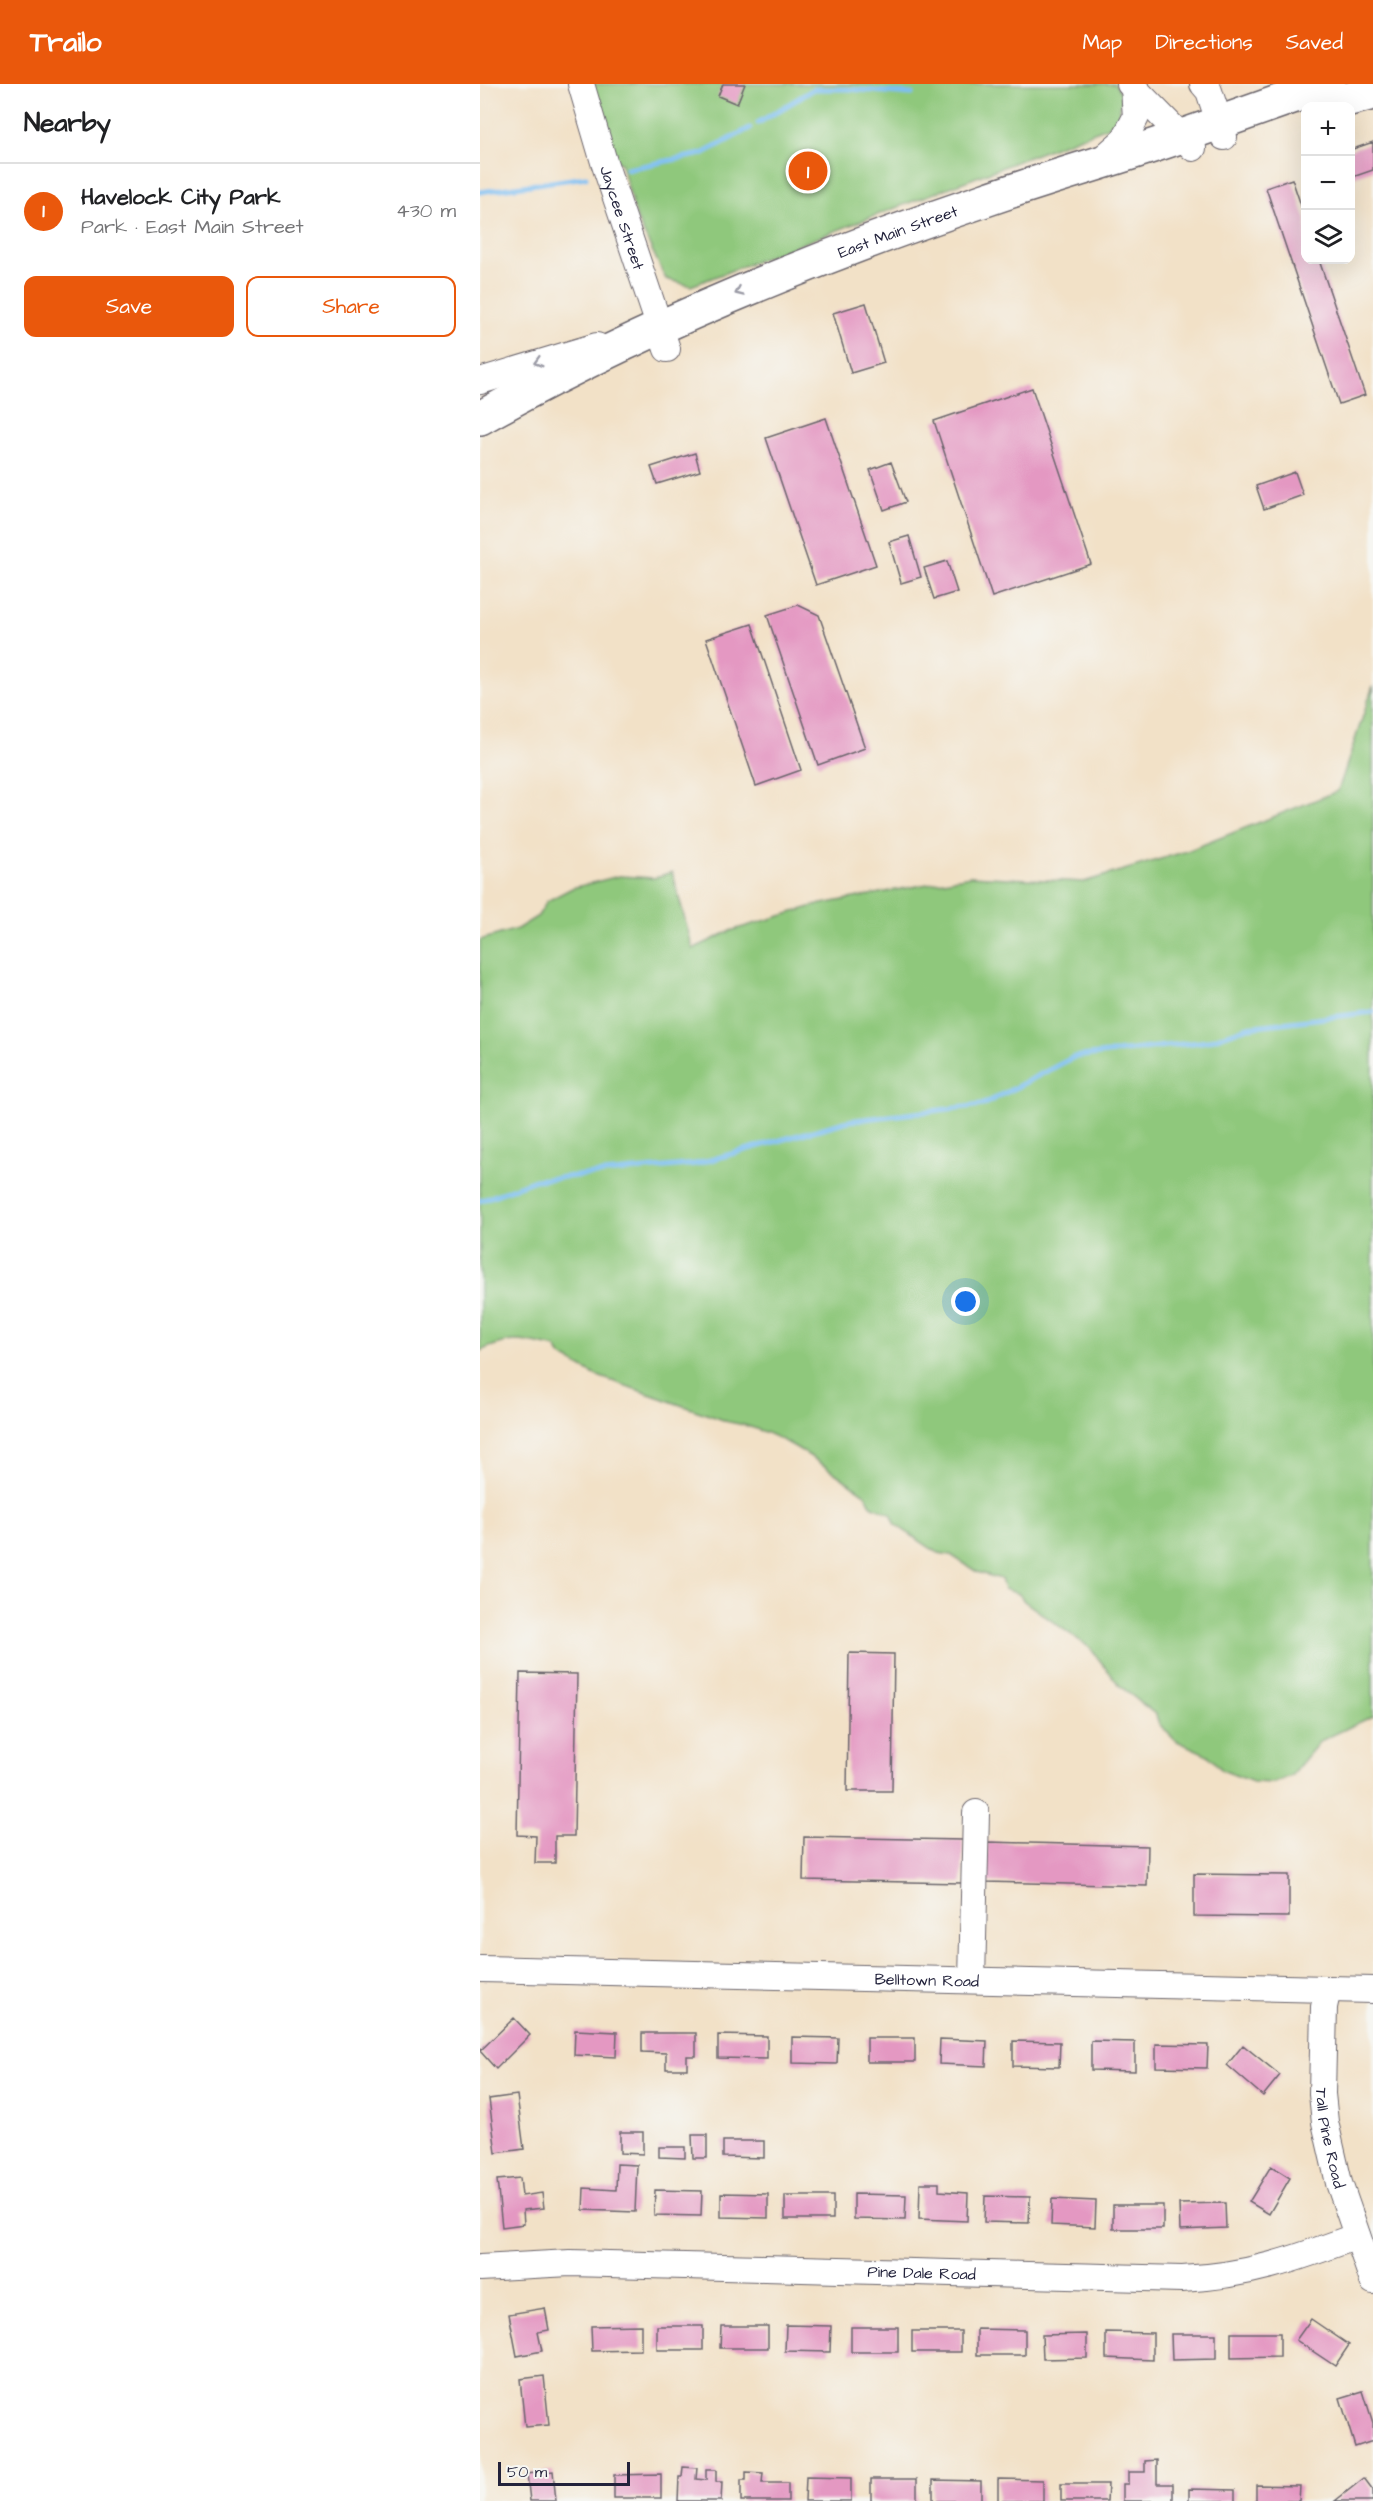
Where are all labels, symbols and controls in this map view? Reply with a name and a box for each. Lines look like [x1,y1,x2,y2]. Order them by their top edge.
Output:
text: Trailo [30,23,102,62]
text: Map [1082,28,1122,57]
text: Directions [1155,28,1253,57]
text: Saved [1286,28,1343,57]
map controls [1301,102,1355,264]
button: + [1301,102,1355,156]
text: Nearby [24,105,111,141]
pin: 1 [788,148,828,194]
button: − [1301,156,1355,210]
street label: Jaycee Street [594,163,650,273]
text: Havelock City Park [81,182,280,213]
text: 1 [42,197,45,225]
text: 430 m [396,197,456,225]
street label: East Main Street [835,200,961,264]
button: layers [1301,210,1355,264]
text: Park · East Main Street [81,213,304,241]
button: Save [24,276,234,337]
button: Share [246,276,456,337]
one-way arrow [734,285,745,297]
one-way arrow [533,355,544,367]
your location [951,1287,980,1316]
street label: Belltown Road [874,1968,979,1993]
street label: Tall Pine Road [1310,2087,1350,2191]
street label: Pine Dale Road [867,2261,976,2286]
scale bar [498,2459,630,2486]
text: 50 m [507,2461,547,2483]

